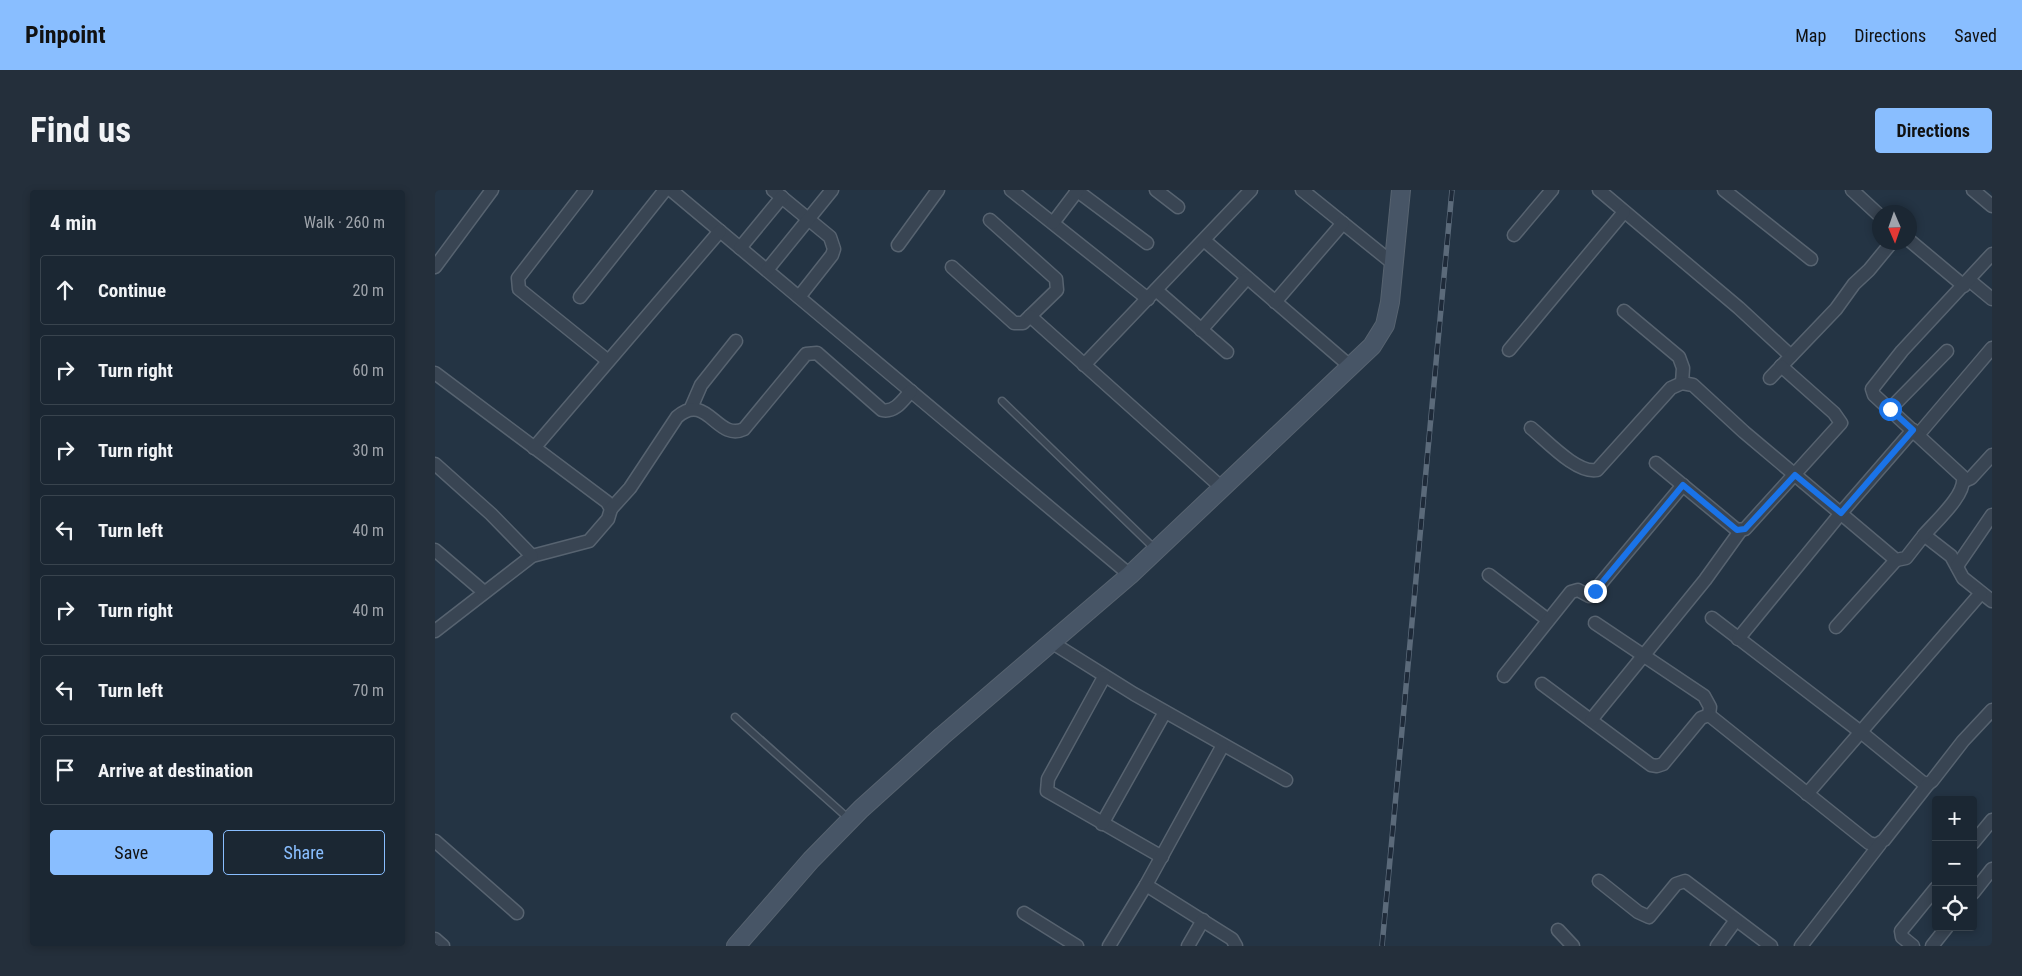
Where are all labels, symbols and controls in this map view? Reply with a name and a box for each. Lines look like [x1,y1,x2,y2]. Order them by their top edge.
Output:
text: Pinpoint [25,21,106,49]
text: Map [1795,25,1826,46]
text: Directions [1854,25,1926,46]
text: Saved [1954,25,1997,46]
button: Directions [1875,108,1992,153]
text: Find us [30,110,131,151]
north arrow [1872,205,1917,250]
text: 4 min [50,211,97,235]
text: Walk · 260 m [304,213,385,232]
icon: ahead [51,276,79,304]
text: Continue [98,279,166,302]
text: 20 m [352,281,384,300]
icon: right [51,356,79,384]
text: Turn right [98,359,173,382]
text: 60 m [352,361,384,380]
route start [1879,398,1902,421]
icon: right [51,436,79,464]
text: Turn right [98,439,173,462]
text: 30 m [352,441,384,460]
icon: left [51,516,79,544]
text: Turn left [98,519,163,542]
text: 40 m [352,521,384,540]
route end [1584,580,1607,603]
icon: right [51,596,79,624]
text: Turn right [98,599,173,622]
text: 40 m [352,601,384,620]
icon: left [51,676,79,704]
text: Turn left [98,679,163,702]
text: 70 m [352,681,384,700]
icon: arrive [51,756,79,784]
text: Arrive at destination [98,759,253,782]
map controls [1932,796,1977,931]
button: + [1932,796,1977,841]
button: Save [50,830,213,875]
button: Share [223,830,385,875]
button: − [1932,841,1977,886]
button: locate [1932,886,1977,931]

